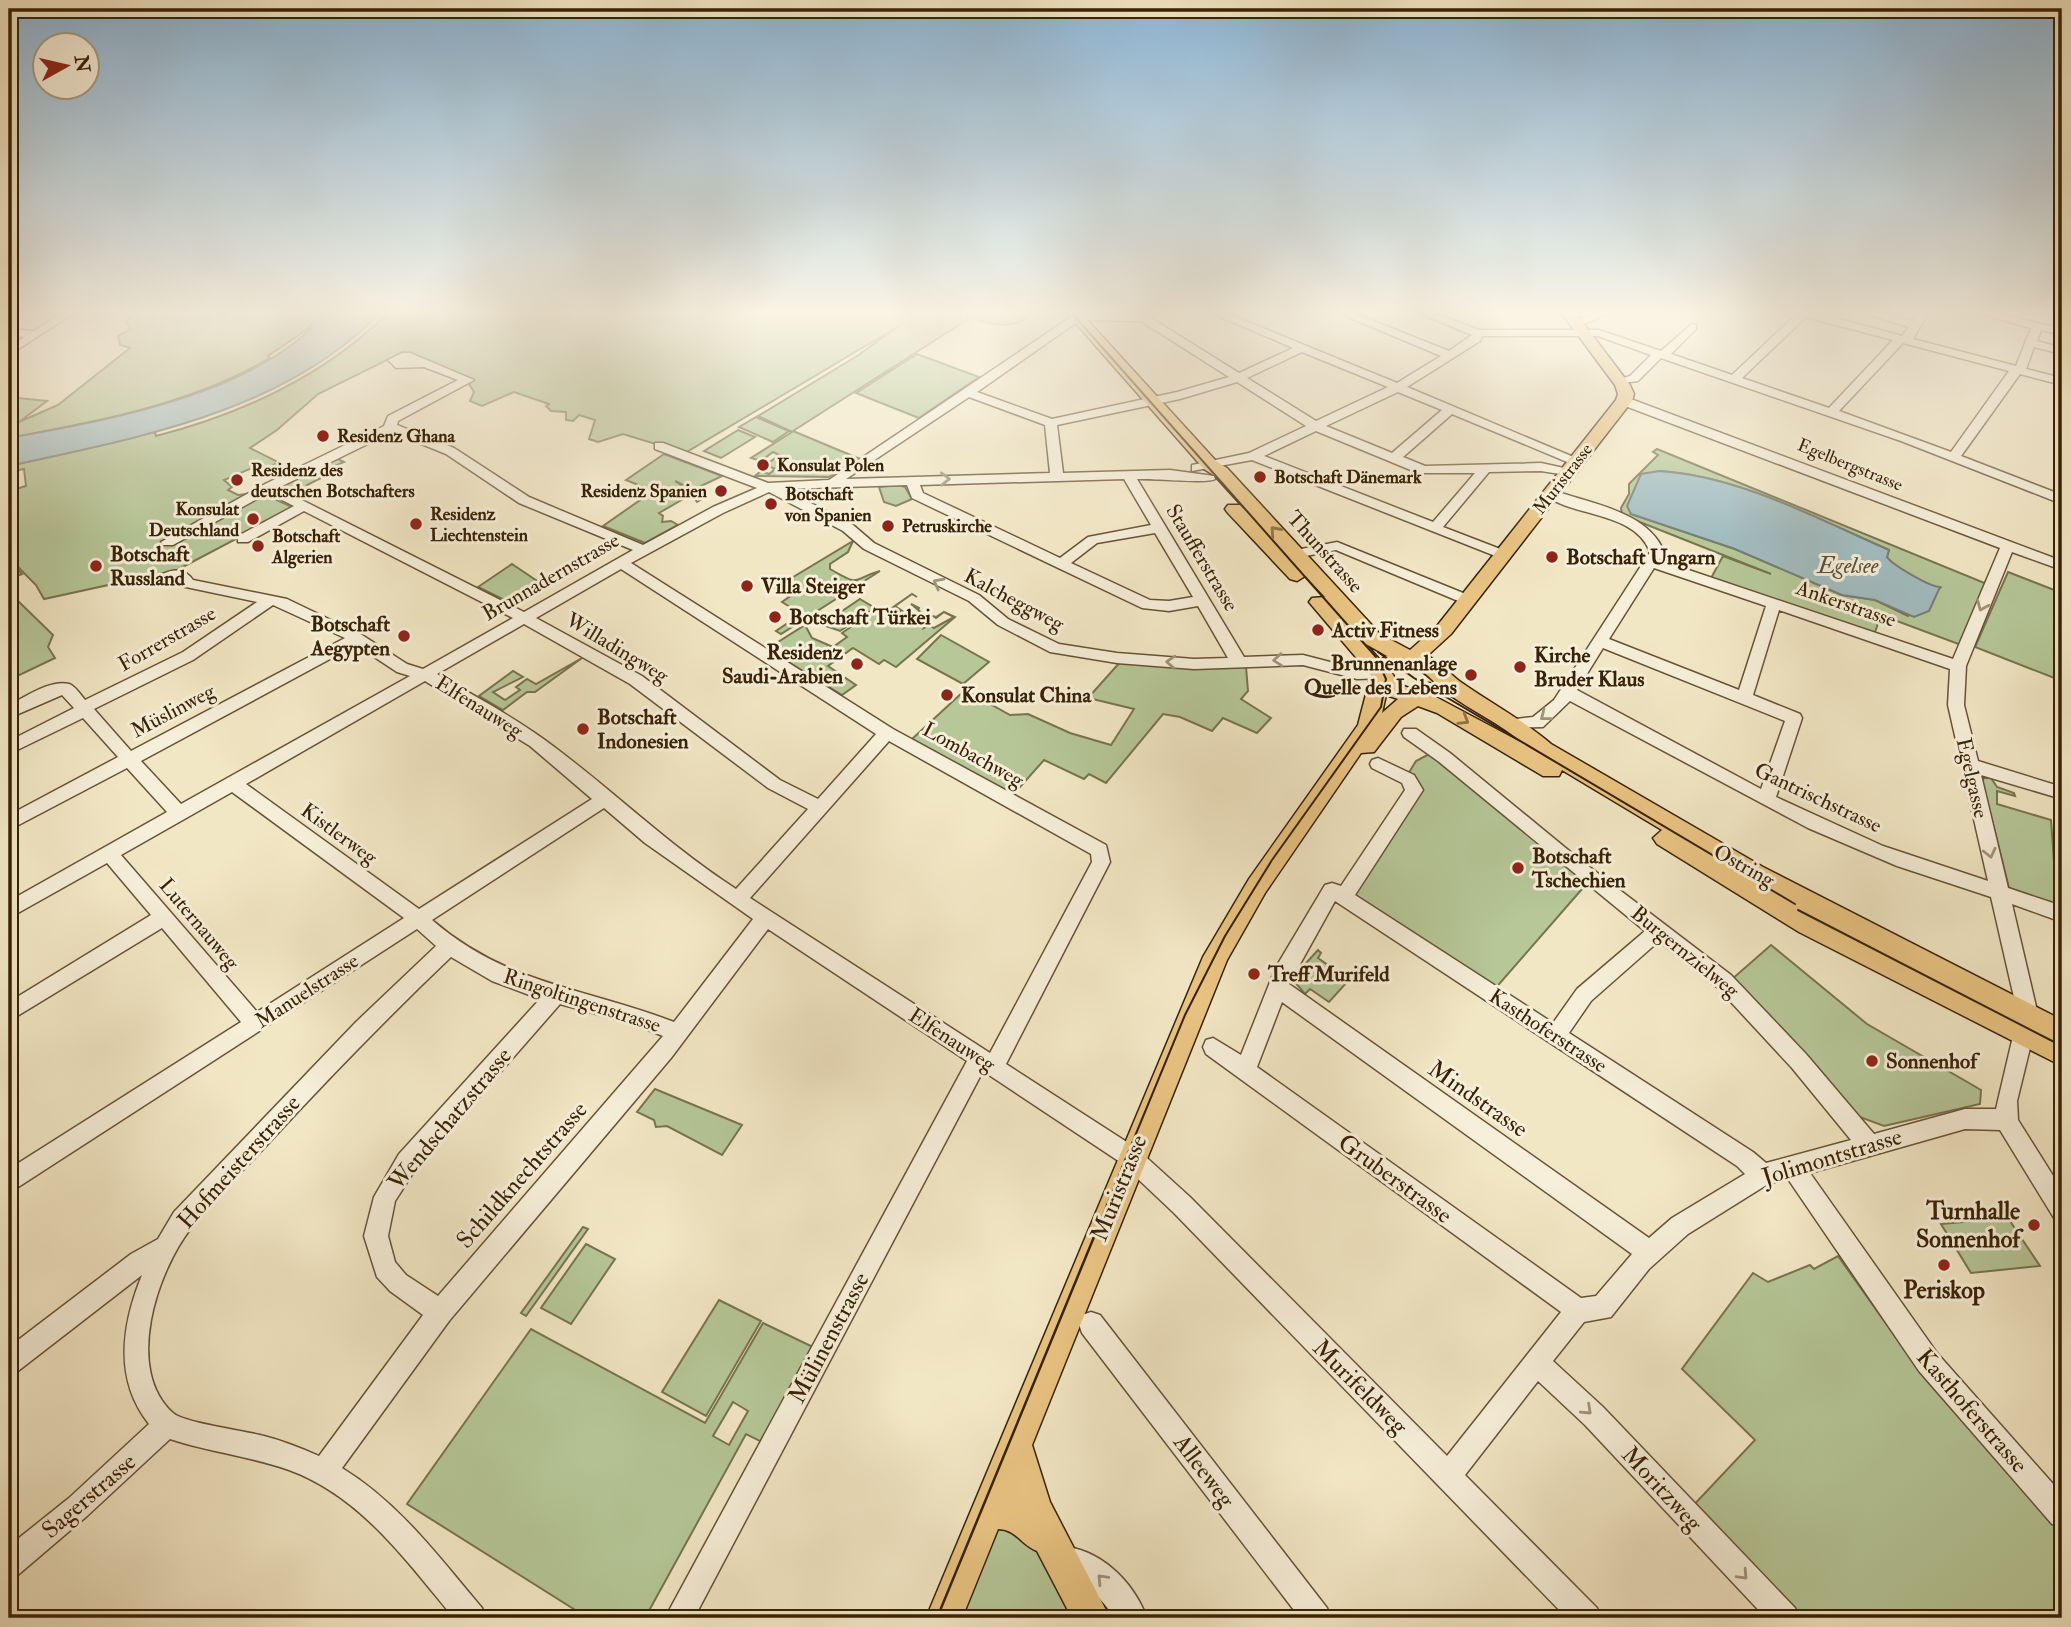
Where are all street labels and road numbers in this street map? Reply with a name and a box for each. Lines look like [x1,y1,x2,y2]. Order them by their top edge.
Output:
street label: Egelbergstrasse [1794,433,1907,497]
street label: Muristrasse [1528,438,1598,519]
street label: Staufferstrasse [1159,500,1245,617]
street label: Thunstrasse [1281,505,1369,599]
street label: Brunnadernstrasse [478,527,625,627]
street label: Kalcheggweg [959,562,1069,638]
street label: Ankerstrasse [1791,574,1900,634]
street label: Forrerstrasse [113,600,221,678]
street label: Willadingweg [560,606,674,690]
street label: Elfenauweg [430,670,528,745]
street label: Müslinweg [126,677,220,744]
street label: Lombachweg [918,716,1029,794]
street label: Egelgasse [1950,735,1994,821]
street label: Gantrischstrasse [1750,757,1886,839]
street label: Kistlerweg [295,797,383,871]
street label: Ostring [1709,838,1780,894]
street label: Luternauweg [153,873,246,976]
street label: Burgernzielweg [1625,900,1745,1004]
street label: Manuelstrasse [250,947,364,1035]
street label: Ringoltingenstrasse [500,963,664,1039]
street label: Kasthoferstrasse [1484,983,1612,1079]
street label: Elfenauweg [903,1002,1001,1078]
street label: Wendschatzstrasse [380,1041,519,1198]
street label: Mindstrasse [1422,1053,1534,1145]
street label: Hofmeisterstrasse [171,1088,307,1236]
street label: Schildknechtstrasse [450,1095,594,1255]
street label: Jolimontstrasse [1757,1121,1906,1193]
street label: Gruberstrasse [1332,1127,1458,1231]
street label: Muristrasse [1084,1130,1154,1246]
street label: Mülinenstrasse [782,1267,876,1409]
street label: Murifeldweg [1306,1333,1415,1442]
street label: Kasthoferstrasse [1910,1342,2034,1480]
street label: Alleeweg [1166,1427,1242,1515]
street label: Moritzweg [1615,1440,1710,1539]
street label: Sagerstrasse [35,1446,143,1546]

